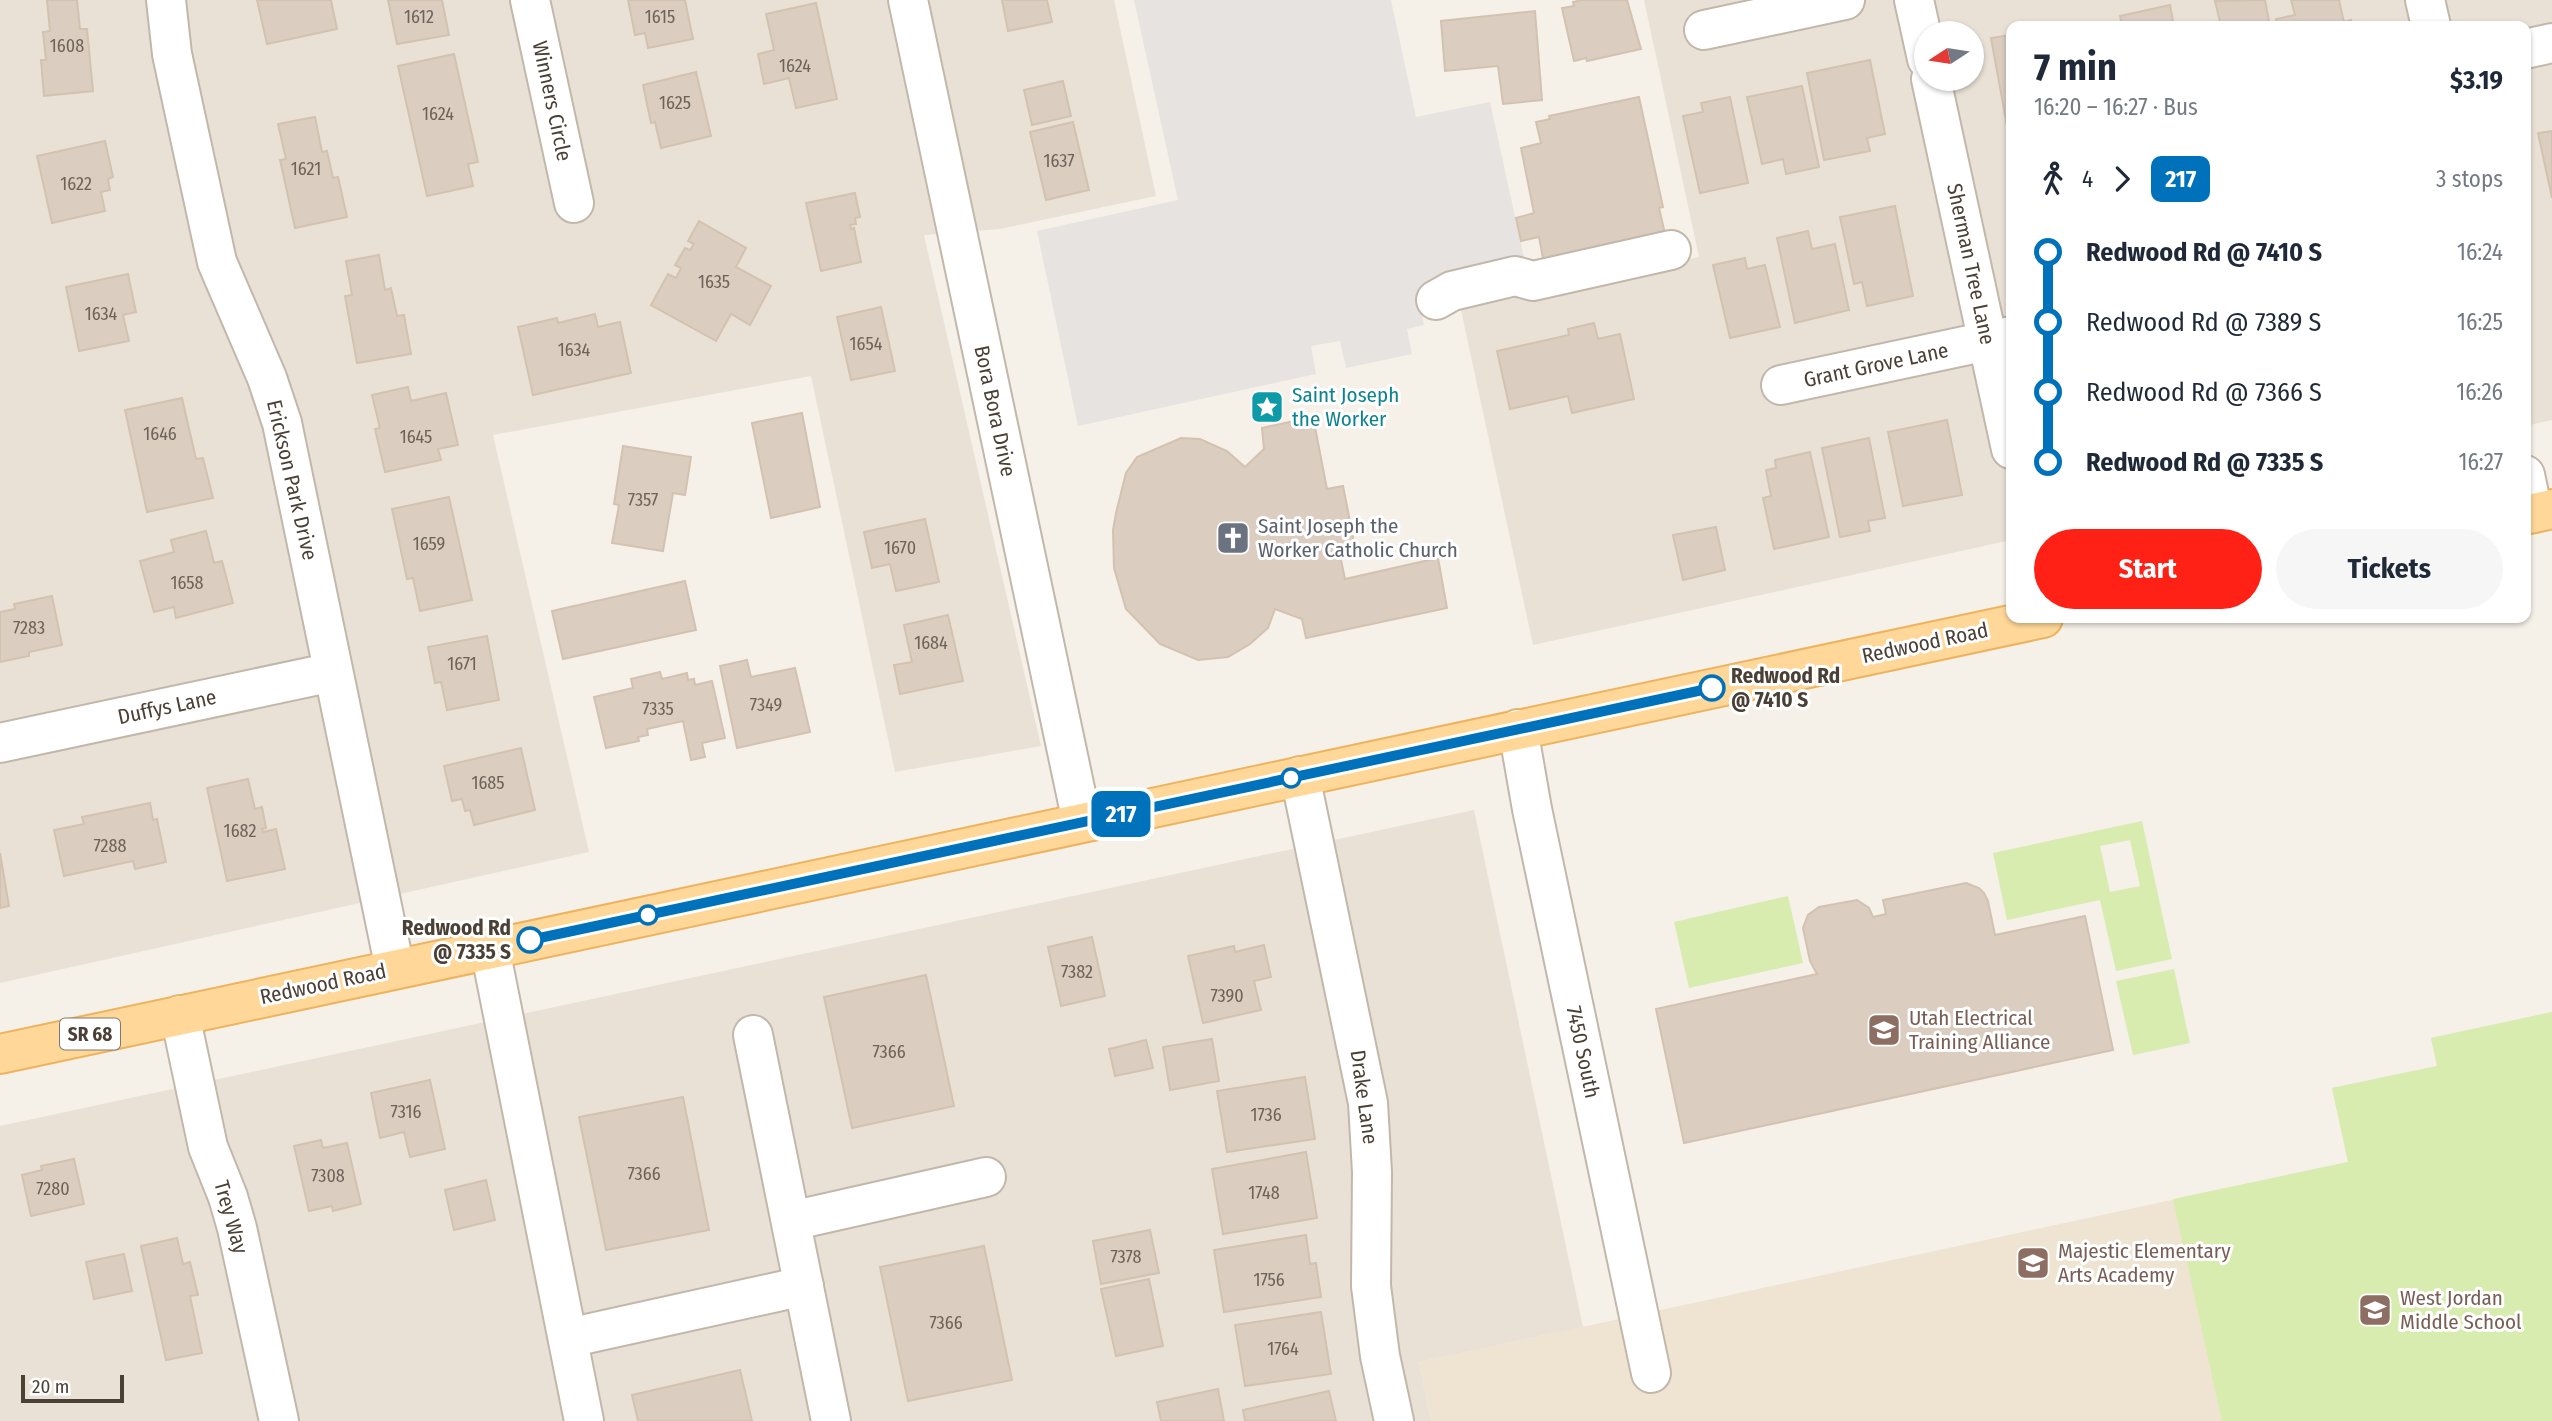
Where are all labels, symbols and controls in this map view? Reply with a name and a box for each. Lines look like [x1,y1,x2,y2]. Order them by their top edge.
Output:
house number: 1612 [404,6,434,28]
house number: 1615 [645,6,675,28]
north arrow [1914,21,1984,91]
map controls [1914,21,1984,91]
house number: 1608 [50,35,84,57]
street label: Winners Circle [527,39,577,163]
text: 7 min [2034,44,2117,90]
house number: 1624 [779,55,811,77]
text: $3.19 [2450,65,2503,96]
house number: 1625 [659,92,691,114]
text: 16:20 – 16:27 · Bus [2034,93,2198,121]
house number: 1624 [422,103,454,125]
house number: 1637 [1043,150,1075,172]
house number: 1621 [291,158,321,180]
icon: walk [2034,160,2072,198]
icon: forward [2103,160,2141,198]
text: 4 [2082,165,2093,193]
text: 217 [2165,165,2196,193]
text: 3 stops [2436,165,2503,193]
house number: 1622 [60,173,92,195]
street label: Sherman Tree Lane [1941,181,2001,347]
text: Redwood Rd @ 7410 S [2086,237,2322,268]
text: 16:24 [2457,238,2503,266]
house number: 1635 [698,271,730,293]
house number: 1634 [85,303,118,325]
text: Redwood Rd @ 7389 S [2086,307,2321,338]
text: 16:25 [2457,308,2503,336]
house number: 1654 [850,333,883,355]
street label: Grant Grove Lane [1801,337,1951,393]
house number: 1634 [558,339,591,361]
street label: Bora Bora Drive [968,343,1022,479]
text: Redwood Rd @ 7366 S [2086,377,2322,408]
text: 16:26 [2456,378,2503,406]
place label: Saint Joseph the Worker [1292,382,1399,432]
place icon: Saint Joseph the Worker [1248,388,1286,426]
street label: Erickson Park Drive [261,397,323,563]
house number: 1646 [143,423,177,445]
house number: 1645 [400,426,432,448]
text: Redwood Rd @ 7335 S [2086,447,2323,478]
text: 16:27 [2458,448,2503,476]
house number: 7357 [628,489,658,511]
place label: Saint Joseph the Worker Catholic Church [1258,513,1458,563]
church icon: Saint Joseph the Worker Catholic Church [1214,519,1252,557]
button: Start [2034,529,2262,609]
button: Tickets [2276,529,2503,609]
house number: 1659 [413,533,445,555]
house number: 1670 [884,537,916,559]
house number: 1658 [170,572,204,594]
house number: 7283 [13,617,45,639]
street label: Redwood Road [1860,617,1990,669]
house number: 1684 [914,632,948,654]
house number: 1671 [447,653,477,675]
place label: Redwood Rd @ 7410 S [1731,663,1840,713]
marker: Redwood Rd @ 7410 S [1699,675,1725,701]
street label: Duffys Lane [115,684,219,730]
house number: 7349 [750,694,782,716]
house number: 7335 [642,698,674,720]
unlabelled marker [1281,768,1301,788]
house number: 1685 [471,772,505,794]
line badge: 217 [1081,791,1161,837]
text: 217 [1105,800,1137,828]
house number: 1682 [224,820,256,842]
house number: 7288 [93,835,127,857]
unlabelled marker [638,905,658,925]
place label: Redwood Rd @ 7335 S [402,915,511,965]
marker: Redwood Rd @ 7335 S [517,927,543,953]
street label: Redwood Road [258,958,388,1010]
house number: 7382 [1061,961,1093,983]
house number: 7390 [1210,985,1244,1007]
street label: 7450 South [1561,1003,1605,1101]
place label: Utah Electrical Training Alliance [1909,1005,2050,1055]
school or university icon: Utah Electrical Training Alliance [1865,1011,1903,1049]
road number: SR 68 [60,1018,120,1050]
house number: 7366 [872,1041,906,1063]
street label: Drake Lane [1345,1048,1383,1146]
house number: 7316 [391,1101,421,1123]
house number: 1736 [1250,1104,1282,1126]
house number: 7366 [627,1163,661,1185]
house number: 7308 [311,1165,345,1187]
street label: Trey Way [208,1177,254,1257]
house number: 7280 [36,1178,70,1200]
house number: 1748 [1248,1182,1280,1204]
place label: Majestic Elementary Arts Academy [2058,1238,2231,1288]
school or university icon: Majestic Elementary Arts Academy [2014,1244,2052,1282]
house number: 7378 [1110,1246,1142,1268]
house number: 1756 [1253,1269,1285,1291]
place label: West Jordan Middle School [2400,1285,2522,1335]
school or university icon: West Jordan Middle School [2356,1291,2394,1329]
house number: 7366 [929,1312,963,1334]
house number: 1764 [1267,1338,1299,1360]
scale bar [21,1372,124,1404]
text: 20 m [32,1375,69,1398]

